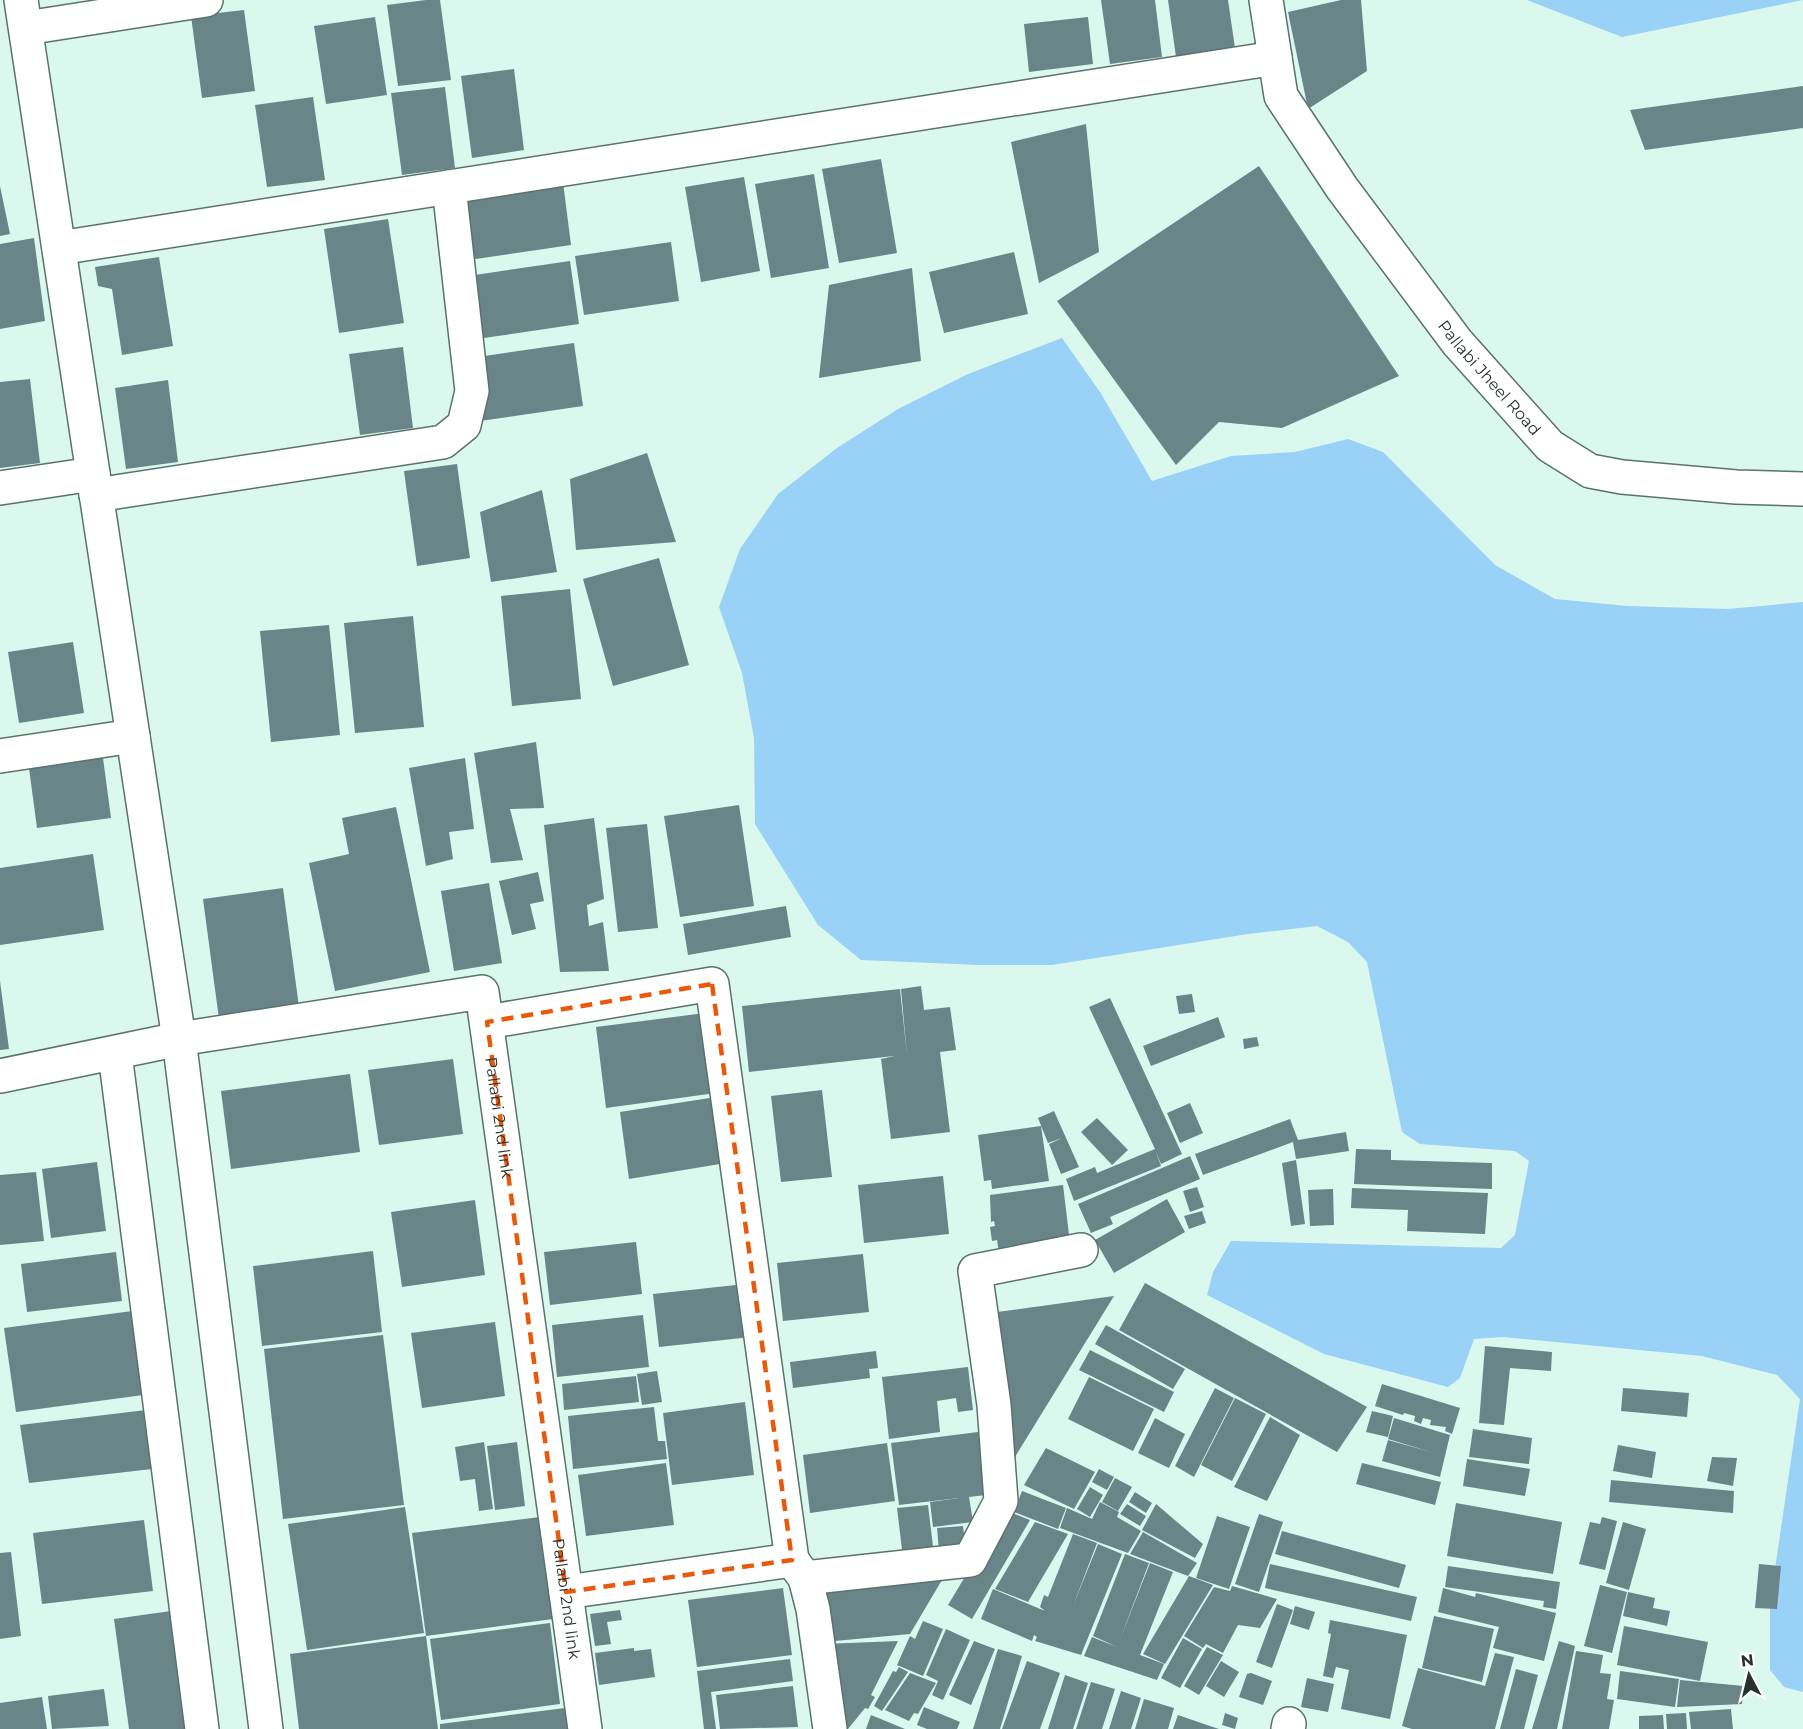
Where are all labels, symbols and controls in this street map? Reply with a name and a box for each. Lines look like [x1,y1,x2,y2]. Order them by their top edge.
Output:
street label: Pallabi Jheel Road [1434,316,1545,439]
street label: Pallabi 2nd link [482,1056,517,1180]
street label: Pallabi 2nd link [549,1537,585,1661]
north arrow [1719,1645,1779,1705]
text: N [1740,1650,1755,1671]

